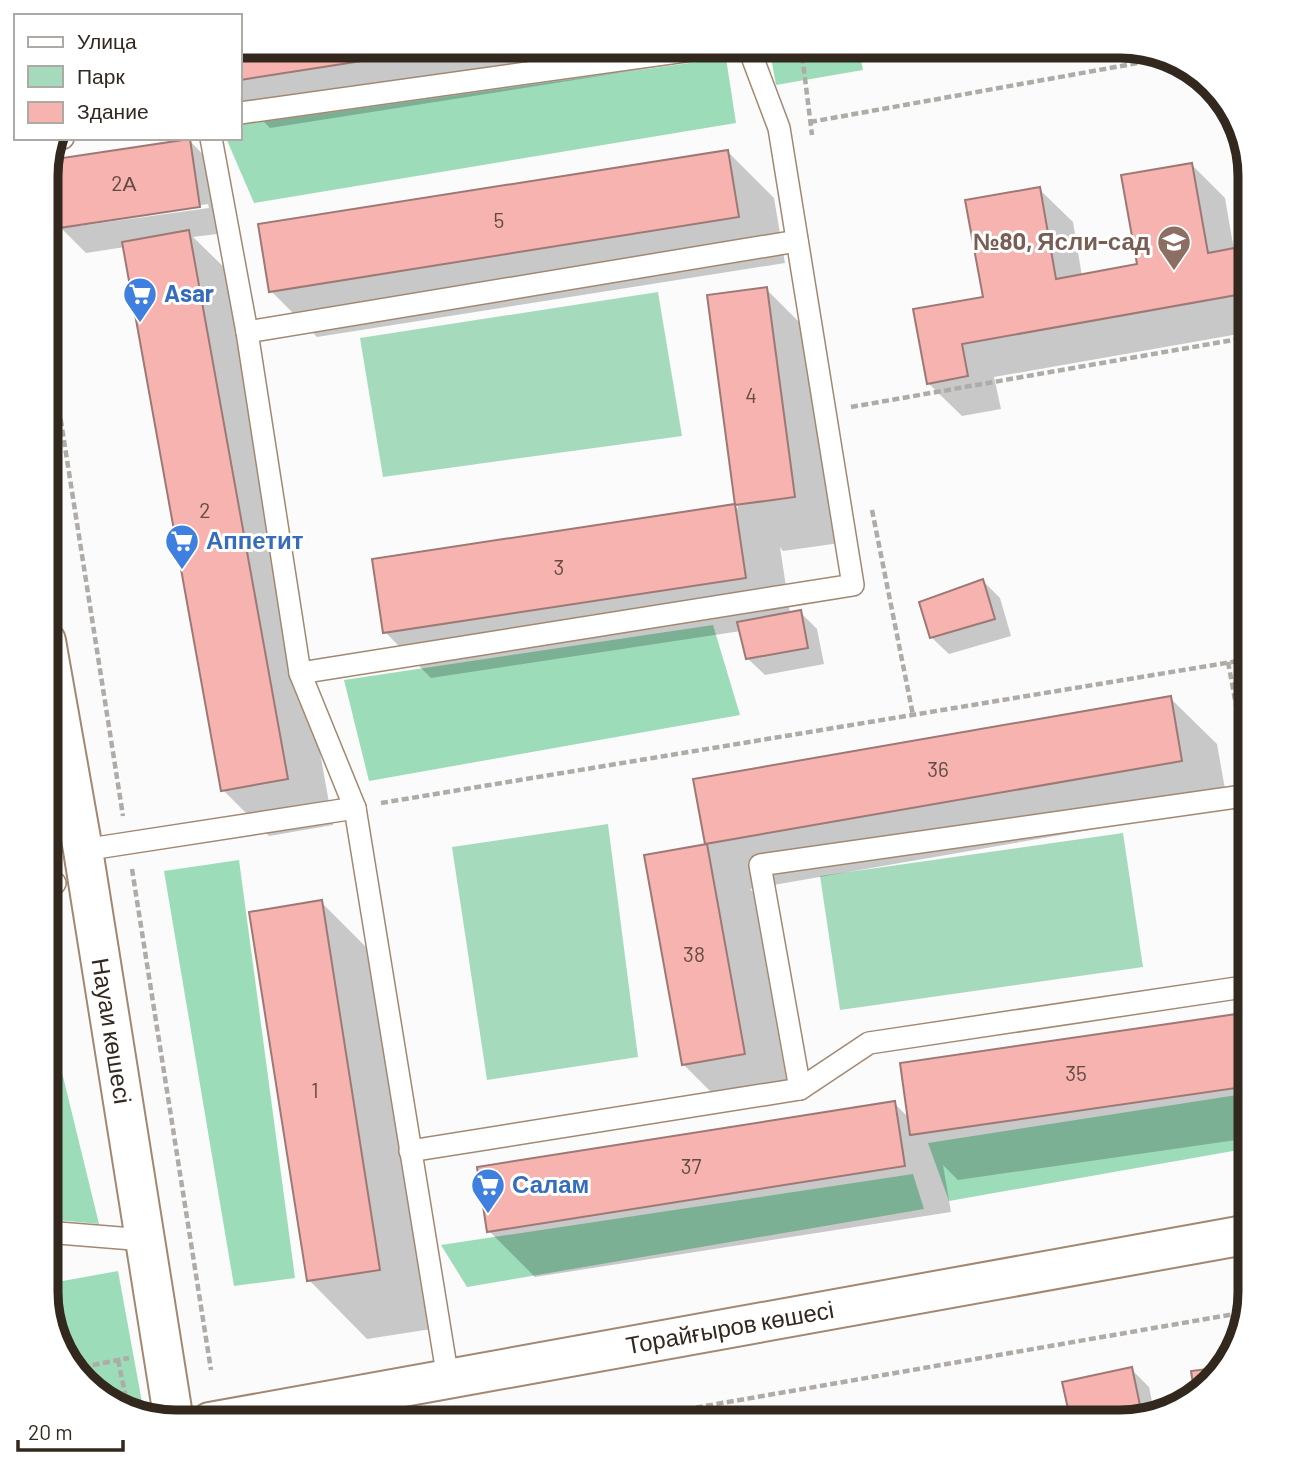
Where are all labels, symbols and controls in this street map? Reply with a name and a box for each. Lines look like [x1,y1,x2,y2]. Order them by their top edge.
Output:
legend [14,14,242,140]
text: Улица [77,28,137,53]
text: Парк [77,63,125,88]
text: Здание [77,98,149,123]
house number: 2А [111,170,137,195]
house number: 5 [494,207,504,232]
school or university icon: №80, Ясли-сад [1155,223,1193,272]
place label: №80, Ясли-сад [973,226,1150,255]
supermarket icon: Asar [121,275,159,324]
place label: Asar [164,278,214,307]
house number: 4 [745,382,757,407]
house number: 2 [199,497,211,522]
supermarket icon: Аппетит [163,522,201,571]
place label: Аппетит [206,525,304,554]
house number: 3 [554,554,564,579]
house number: 36 [927,756,949,781]
house number: 38 [683,941,705,966]
street label: Науаи көшесі [87,956,138,1106]
house number: 35 [1065,1060,1087,1085]
house number: 1 [311,1077,319,1102]
house number: 37 [681,1153,701,1178]
supermarket icon: Салам [469,1166,507,1215]
place label: Салам [512,1169,589,1198]
street label: Торайғыров көшесі [624,1294,836,1359]
scale bar [18,1408,122,1452]
text: 20 m [28,1419,73,1444]

